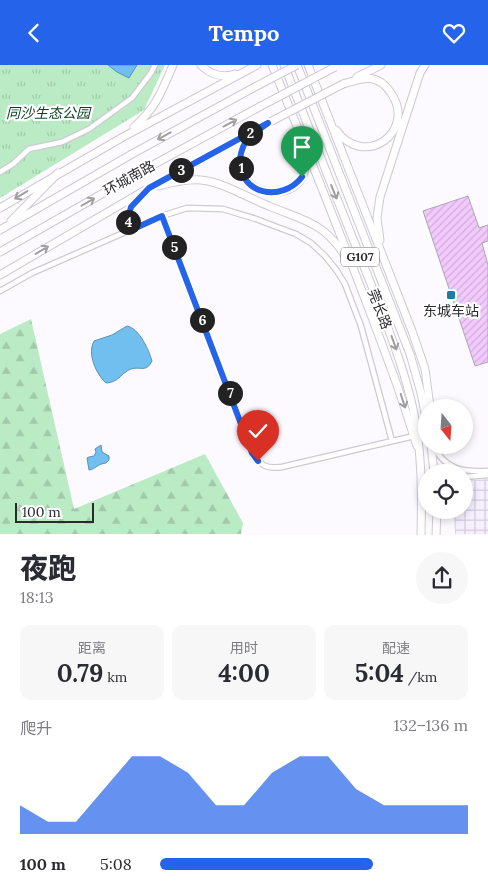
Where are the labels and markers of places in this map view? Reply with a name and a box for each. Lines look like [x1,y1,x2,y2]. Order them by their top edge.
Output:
pin: 2 [238,121,262,145]
pin [281,126,323,177]
pin: 1 [228,155,254,181]
pin: 3 [168,157,194,183]
pin: 4 [116,209,140,235]
pin: 5 [162,235,186,259]
marker: 东城车站 [445,289,457,301]
place label: 东城车站 [423,302,479,320]
pin: 6 [190,307,214,333]
pin: 7 [218,381,242,405]
pin [237,410,279,461]

